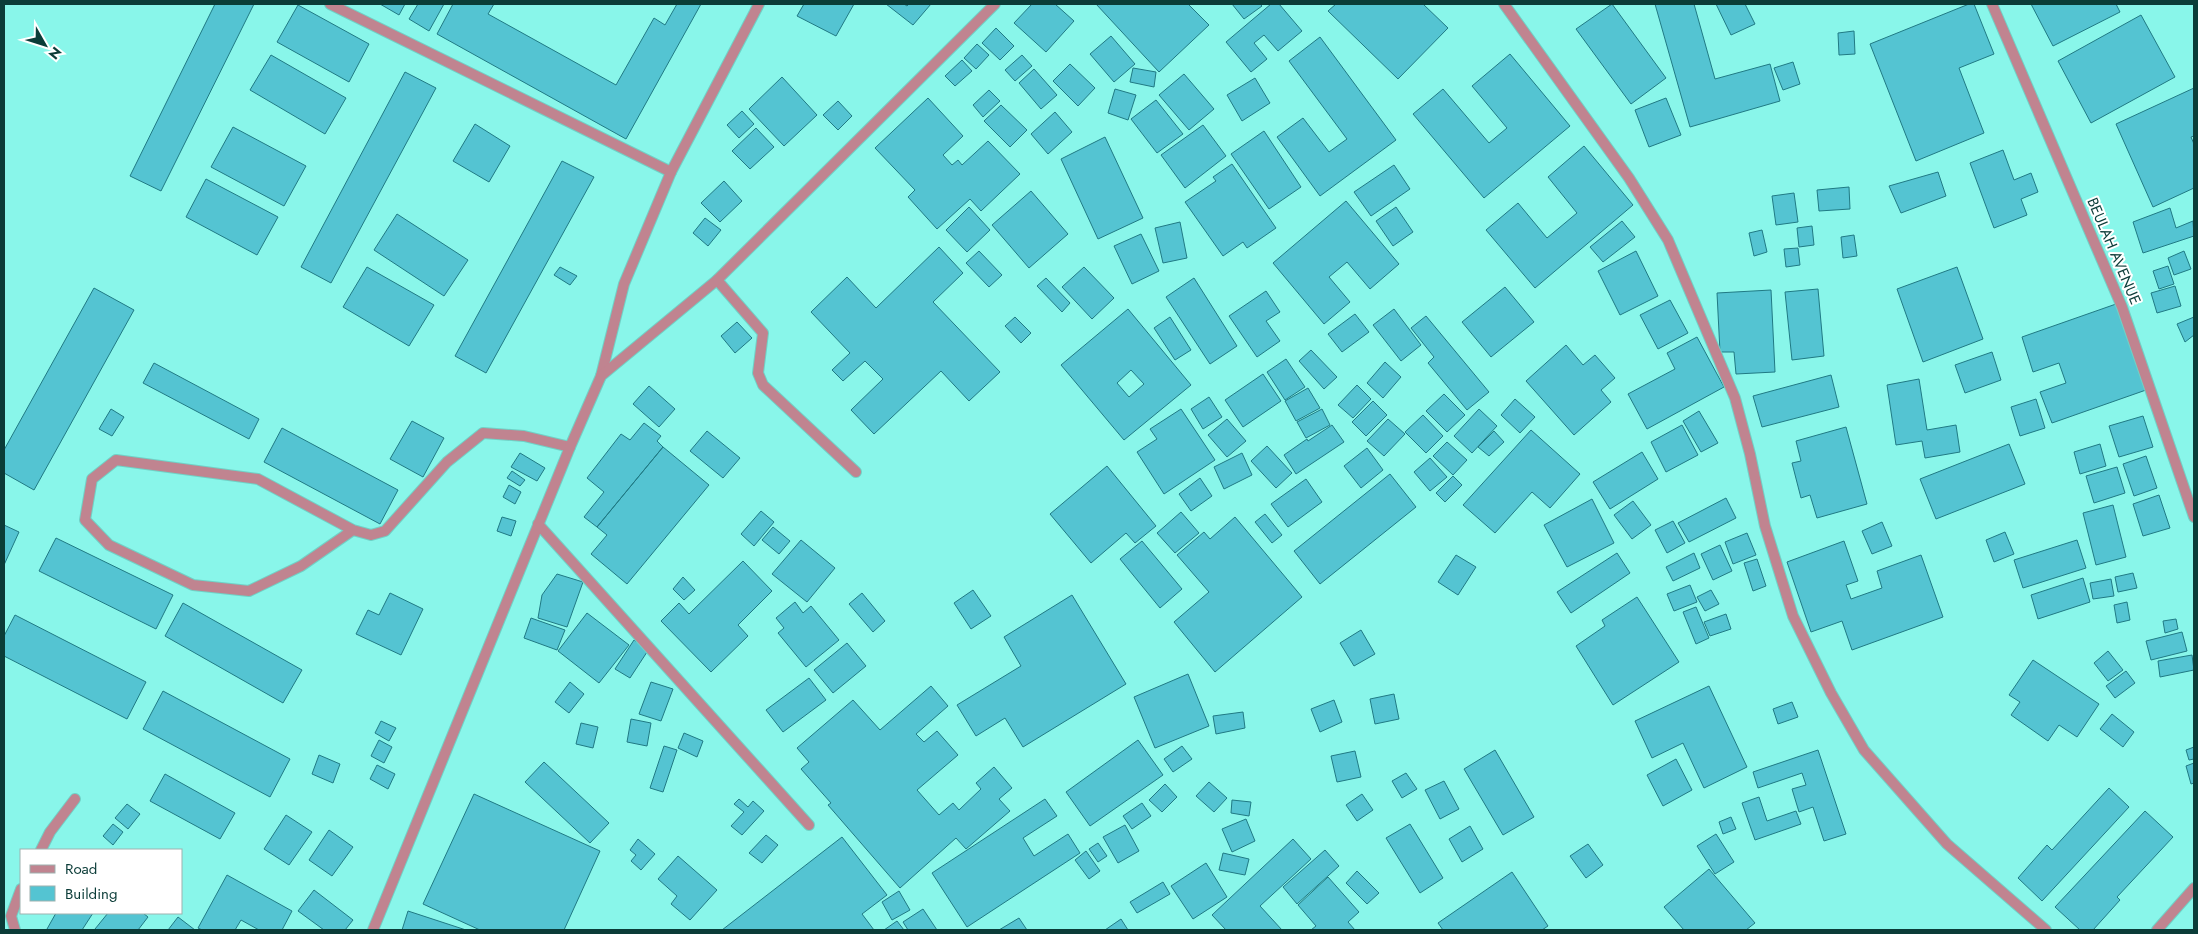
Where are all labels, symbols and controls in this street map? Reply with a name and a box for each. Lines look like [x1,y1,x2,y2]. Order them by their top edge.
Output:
north arrow [20,20,70,70]
text: N [44,43,66,64]
street label: BEULAH AVENUE [2082,194,2146,308]
legend [20,849,182,914]
text: Road [65,858,97,880]
text: Building [65,883,117,905]

